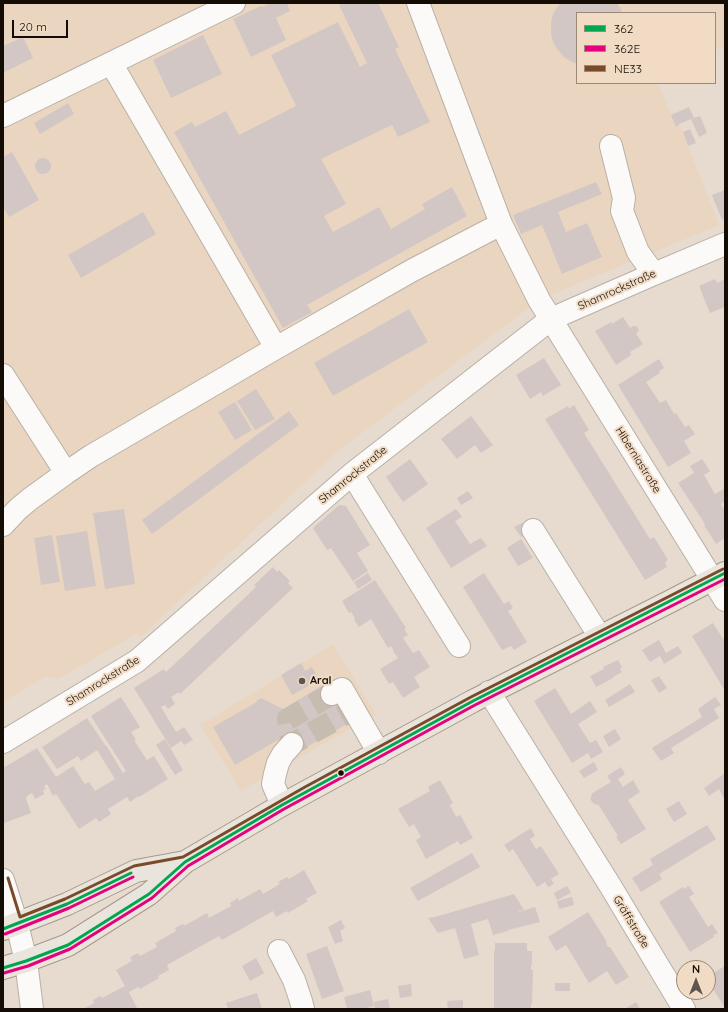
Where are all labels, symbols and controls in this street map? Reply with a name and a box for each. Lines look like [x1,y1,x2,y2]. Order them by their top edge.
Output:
scale bar [14,12,70,38]
legend [576,12,716,84]
text: 20 m [19,19,47,34]
text: 362 [614,21,633,36]
text: 362E [614,41,640,56]
text: NE33 [614,61,642,76]
street label: Shamrockstraße [576,267,658,313]
street label: Hiberniastraße [612,425,664,495]
street label: Shamrockstraße [316,443,390,507]
street label: Shamrockstraße [64,653,142,709]
place label: Aral [310,674,332,688]
marker: Aral [297,676,307,686]
unlabelled marker [336,768,346,778]
street label: Gräffstraße [610,893,652,951]
north arrow [676,960,716,1000]
text: N [692,962,700,976]

